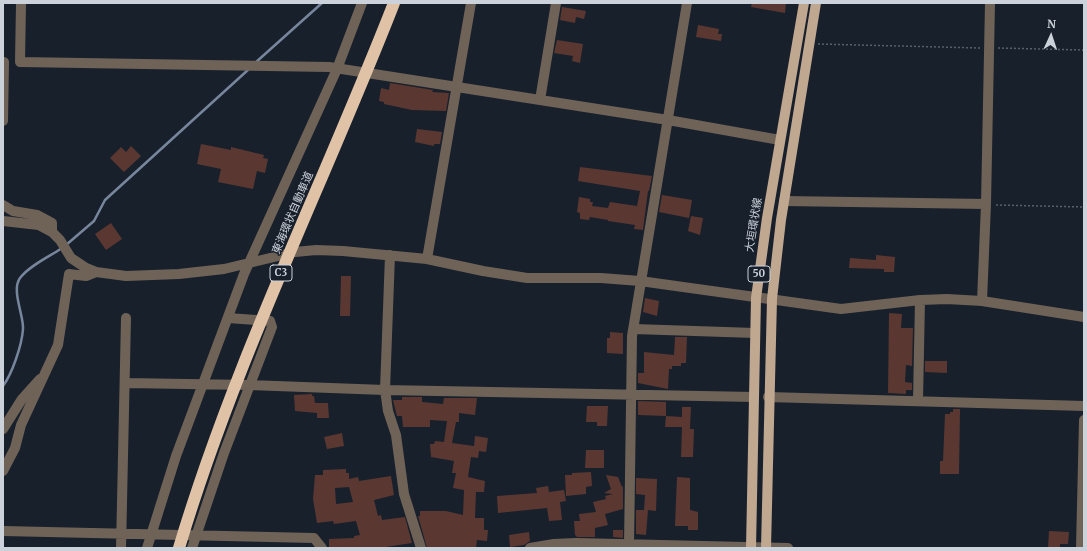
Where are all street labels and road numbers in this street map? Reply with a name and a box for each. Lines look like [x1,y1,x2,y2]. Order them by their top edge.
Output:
street label: 東海環状自動車道 [270,170,316,256]
street label: 大垣環状線 [743,197,765,253]
road number: C3 [270,265,292,281]
road number: 50 [748,266,770,282]

